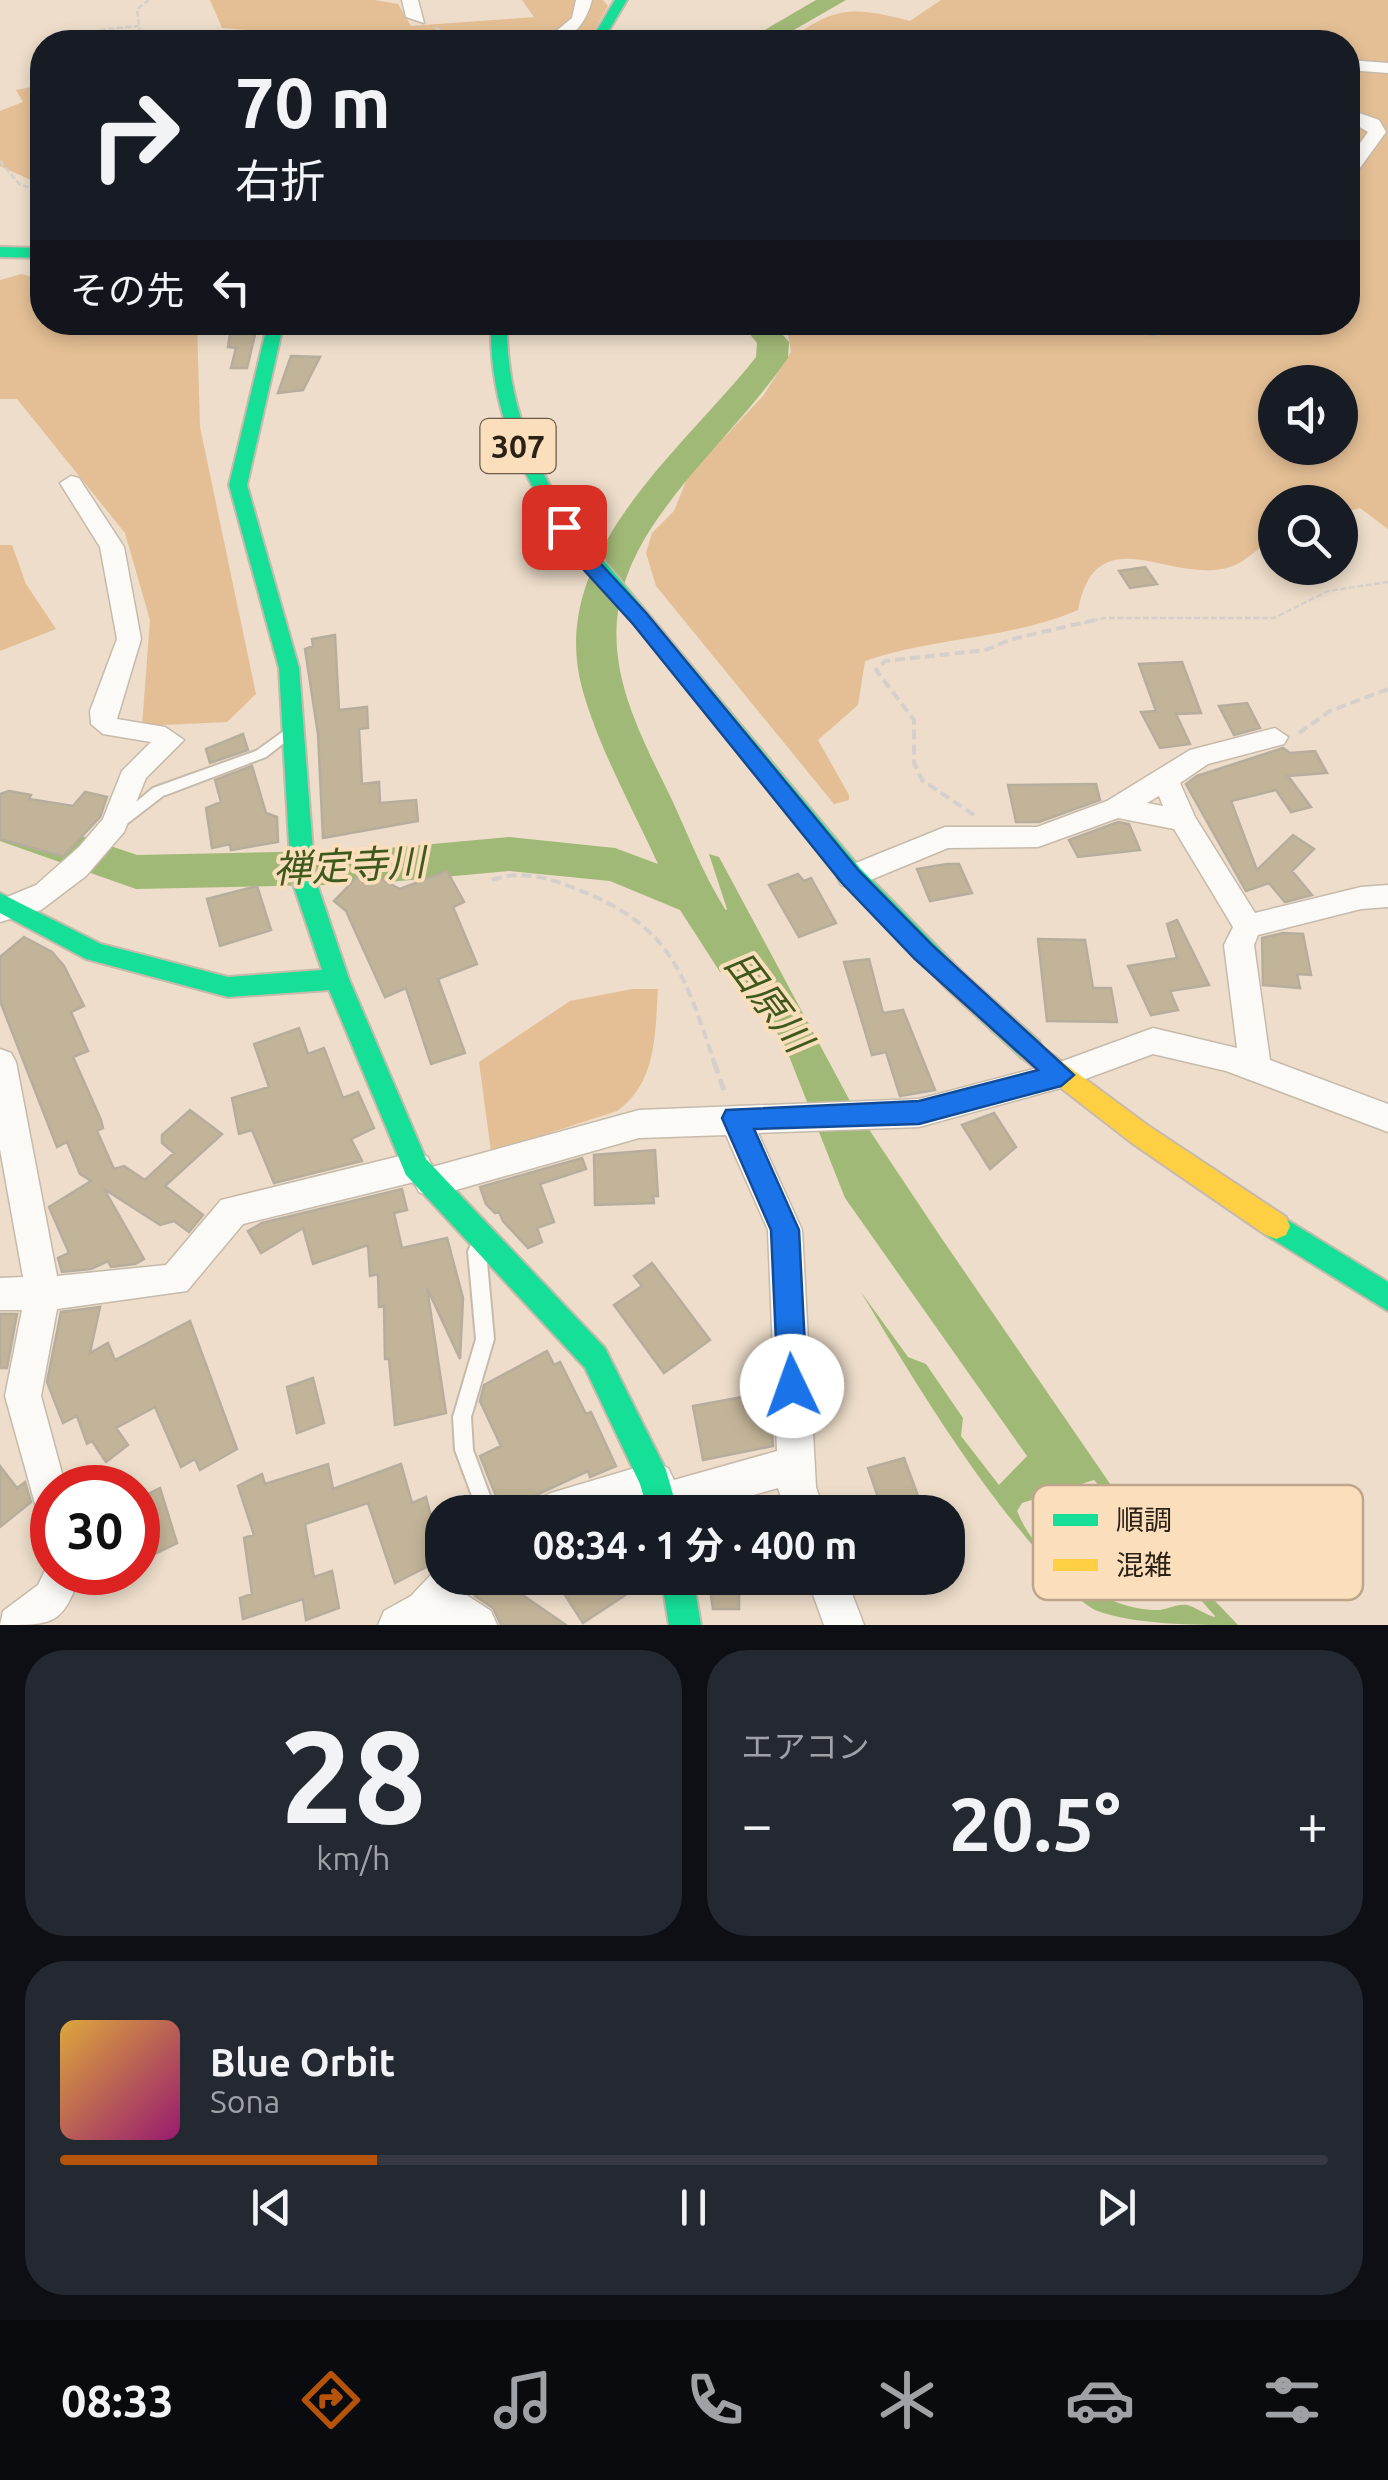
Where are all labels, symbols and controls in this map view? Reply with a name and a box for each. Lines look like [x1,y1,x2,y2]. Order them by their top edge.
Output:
text: 70 m [235,63,391,141]
icon: right [70,70,200,200]
text: 右折 [235,155,325,206]
icon: left [204,260,259,315]
text: その先 [70,269,184,311]
map controls [1258,365,1358,585]
button: sound [1258,365,1358,465]
road number: 307 [480,419,556,473]
pin [522,485,607,570]
button: search [1258,485,1358,585]
icon: arrive [537,500,592,555]
water label: 禅定寺川 [272,840,430,890]
water label: 田原川 [718,943,822,1062]
position arrow [740,1334,844,1438]
speed limit sign: 30 [30,1465,160,1595]
legend [1033,1485,1363,1600]
text: 順調 [1116,1504,1172,1535]
text: 08:34 · 1 分 · 400 m [533,1524,857,1566]
text: 混雑 [1116,1549,1172,1580]
text: 28 [280,1702,427,1848]
text: エアコン [742,1728,870,1764]
text: 20.5° [949,1781,1121,1865]
text: − [742,1793,773,1854]
text: + [1297,1793,1328,1854]
text: km/h [316,1840,390,1876]
text: Blue Orbit [210,2041,395,2083]
text: Sona [210,2083,280,2119]
icon: previous [244,2180,299,2235]
icon: pause [666,2180,721,2235]
icon: next [1089,2180,1144,2235]
icon: directions [296,2365,366,2435]
icon: music [488,2365,558,2435]
icon: phone [680,2365,750,2435]
icon: climate [872,2365,942,2435]
icon: car [1065,2365,1135,2435]
icon: filters [1257,2365,1327,2435]
text: 08:33 [61,2375,174,2426]

